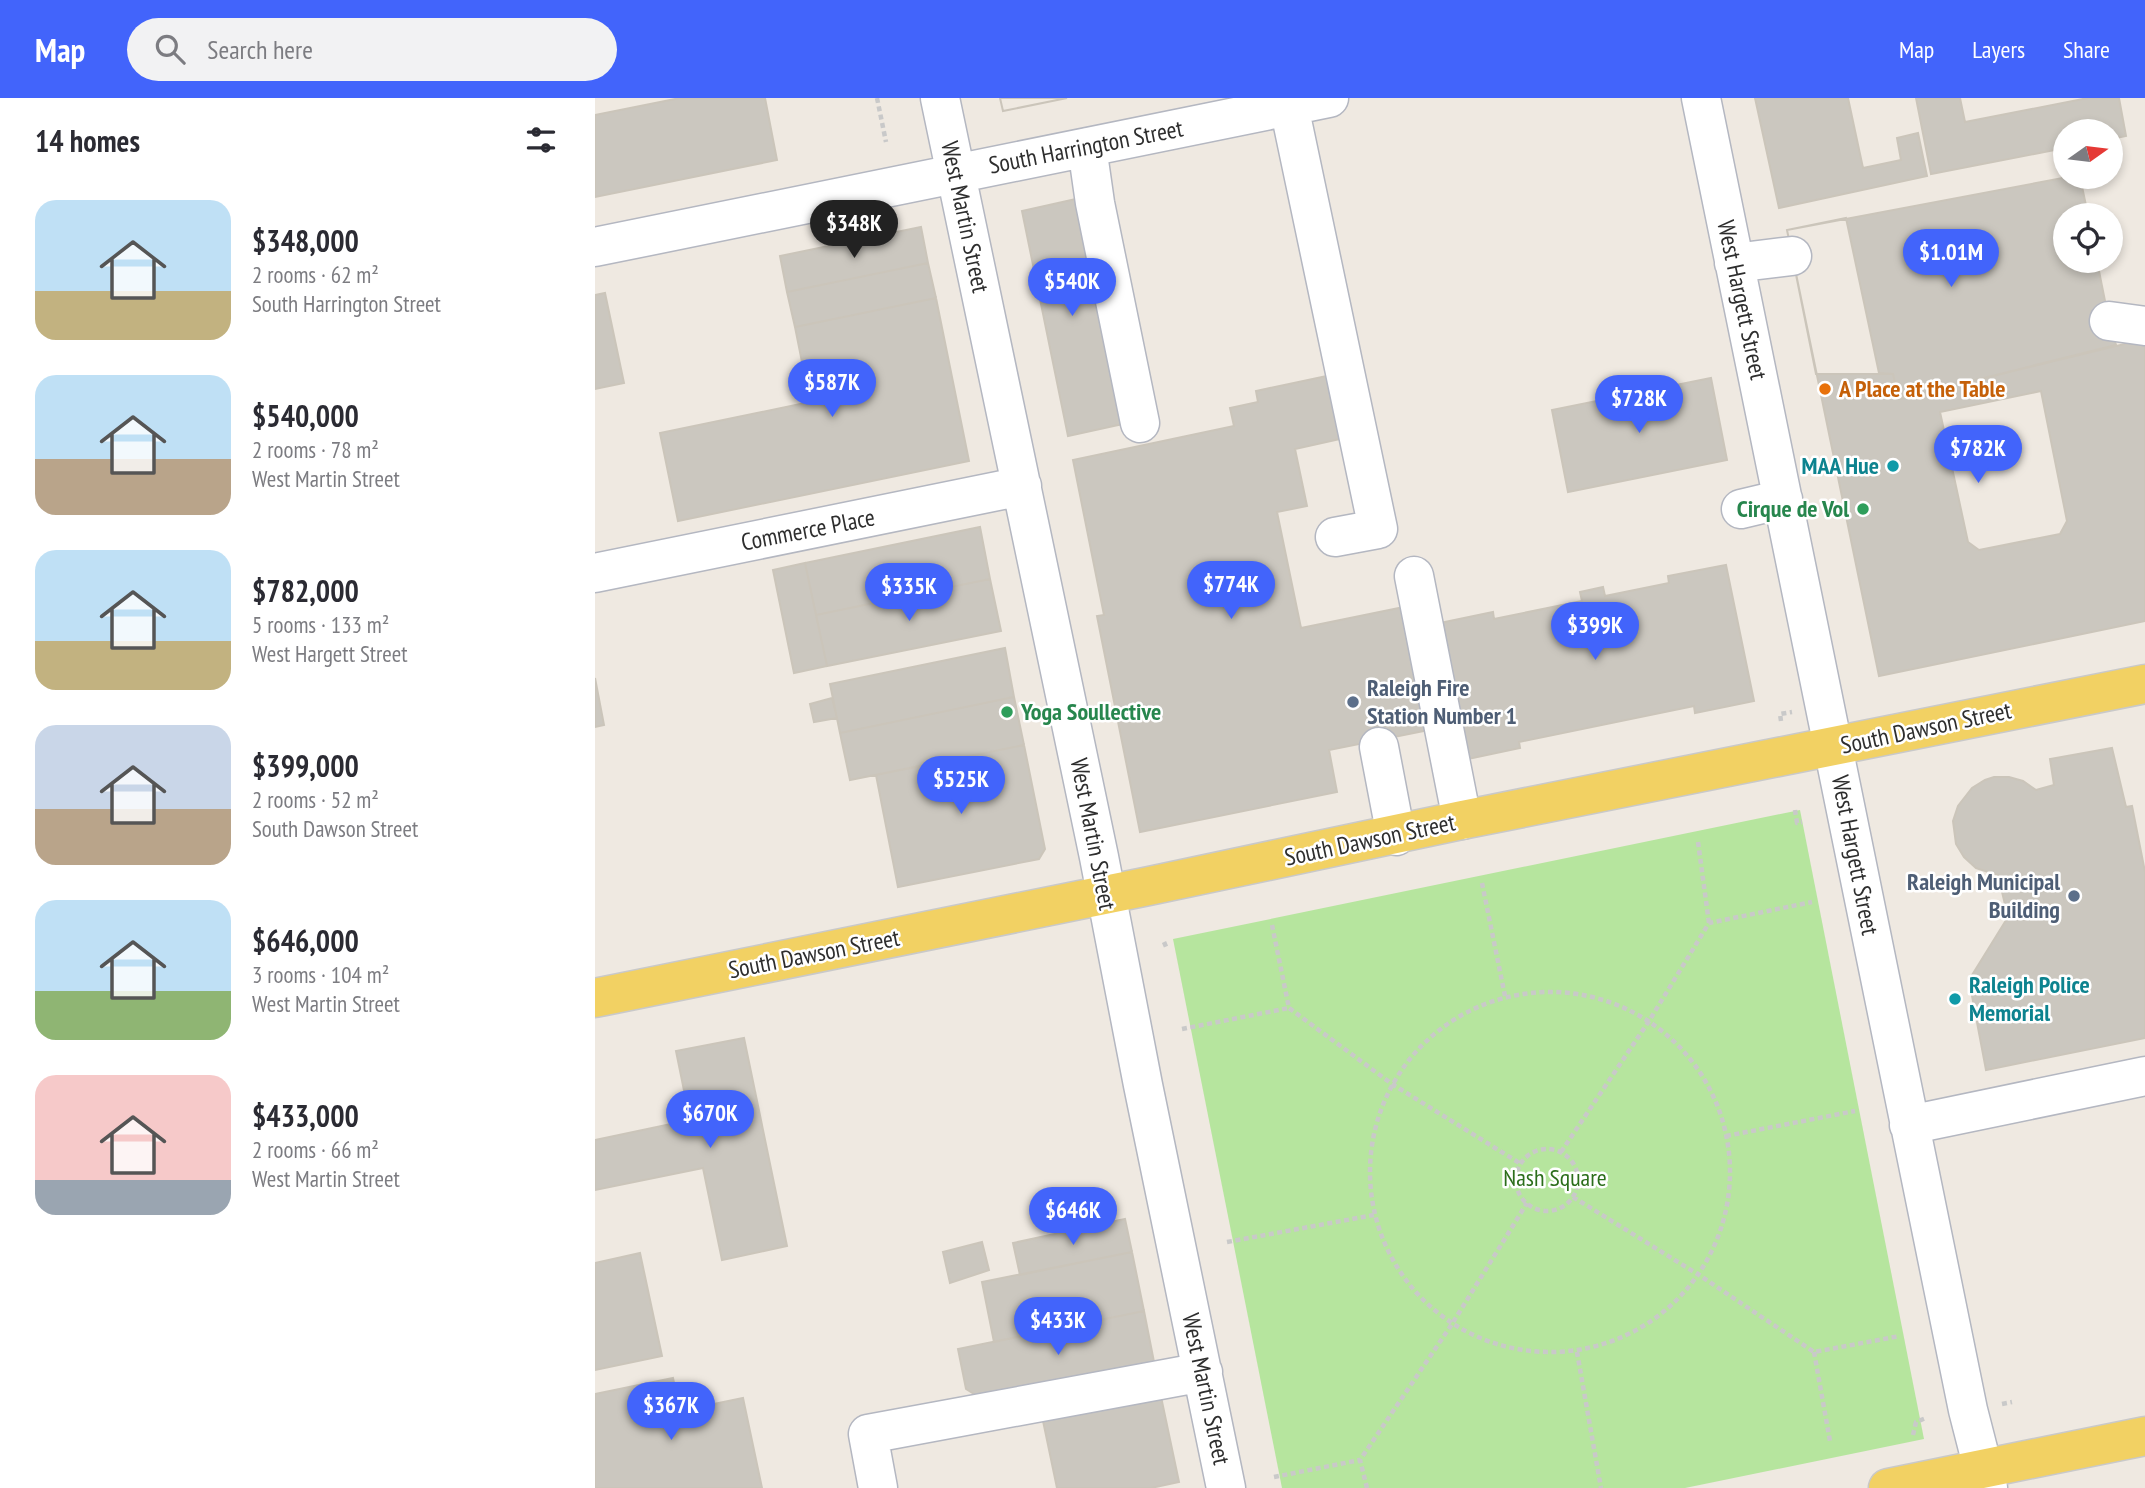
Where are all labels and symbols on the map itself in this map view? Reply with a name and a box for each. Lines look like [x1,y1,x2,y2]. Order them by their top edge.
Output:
street label: South Harrington Street [986,112,1186,181]
north arrow [2053,119,2123,189]
street label: West Martin Street [934,138,997,296]
pin: $348K [805,200,903,260]
street label: West Hargett Street [1710,217,1775,383]
pin: $1.01M [1894,230,2008,289]
pin: $540K [1023,258,1121,318]
pin: $587K [783,360,881,419]
place label: A Place at the Table [1838,373,2006,404]
pin: $728K [1590,376,1688,435]
marker: A Place at the Table [1817,381,1833,397]
pin: $782K [1929,426,2027,485]
place label: MAA Hue [1802,450,1879,481]
marker: MAA Hue [1885,458,1901,474]
place label: Cirque de Vol [1737,493,1849,524]
street label: Commerce Place [738,501,877,558]
marker: Cirque de Vol [1855,501,1871,517]
pin: $774K [1182,561,1280,621]
pin: $335K [860,564,958,623]
pin: $399K [1546,602,1644,662]
place label: Raleigh Fire Station Number 1 [1367,672,1517,731]
marker: Raleigh Fire Station Number 1 [1345,694,1361,710]
street label: South Dawson Street [1838,694,2014,761]
place label: Yoga Soullective [1020,696,1161,727]
marker: Yoga Soullective [999,704,1015,720]
street label: West Martin Street [1064,755,1123,913]
pin: $525K [912,756,1010,816]
street label: West Hargett Street [1825,772,1886,938]
street label: South Dawson Street [1282,806,1458,873]
place label: Raleigh Municipal Building [1907,866,2060,925]
marker: Raleigh Municipal Building [2066,888,2082,904]
street label: South Dawson Street [726,922,902,985]
place label: Raleigh Police Memorial [1969,969,2090,1028]
marker: Raleigh Police Memorial [1947,991,1963,1007]
pin: $670K [661,1090,759,1150]
park label: Nash Square [1503,1162,1607,1193]
pin: $646K [1024,1188,1122,1247]
pin: $433K [1009,1298,1107,1357]
street label: West Martin Street [1175,1310,1238,1468]
pin: $367K [622,1382,720,1442]

